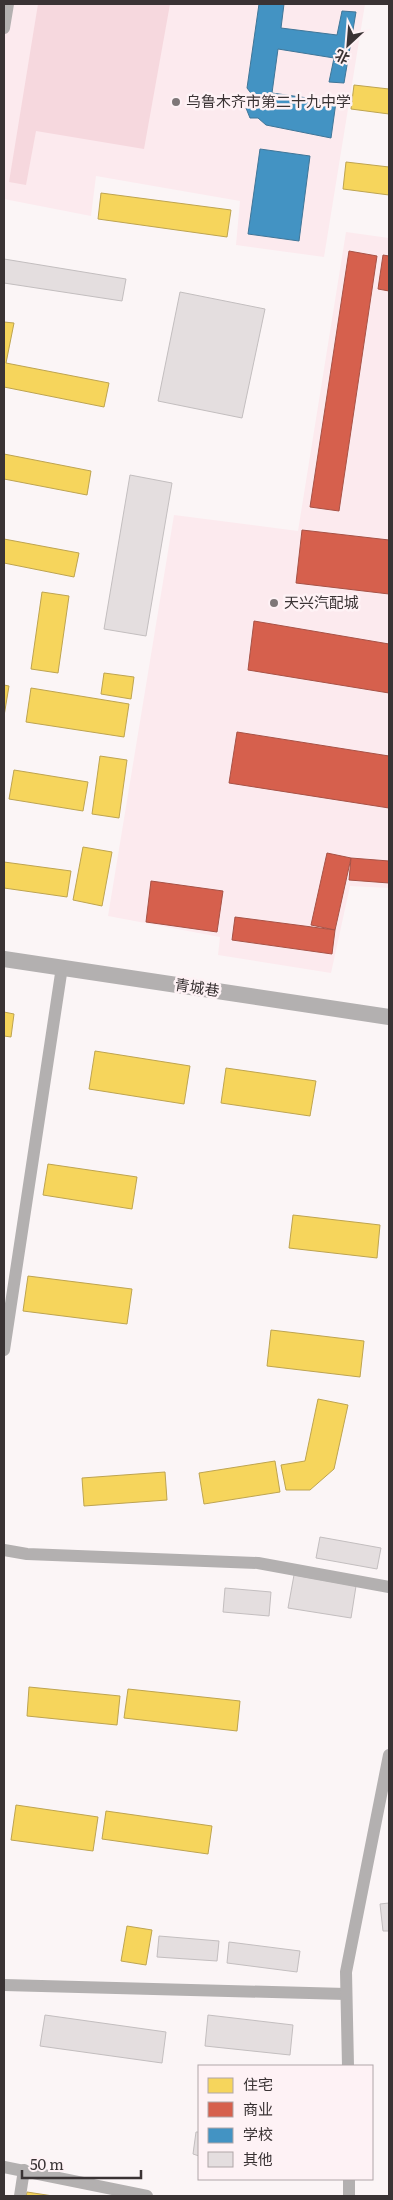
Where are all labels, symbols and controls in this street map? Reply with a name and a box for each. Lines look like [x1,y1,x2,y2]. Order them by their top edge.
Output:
north arrow [323,20,373,70]
text: 北 [331,46,353,70]
place label: 乌鲁木齐市第二十九中学 [186,89,351,112]
marker: 乌鲁木齐市第二十九中学 [170,96,182,108]
place label: 天兴汽配城 [284,590,359,613]
marker: 天兴汽配城 [268,597,280,609]
street label: 青城巷 [173,972,221,1001]
legend [198,2065,373,2180]
text: 住宅 [243,2072,273,2095]
text: 商业 [243,2097,273,2120]
text: 学校 [243,2122,273,2145]
text: 其他 [243,2147,273,2170]
scale bar [22,2148,141,2180]
text: 50 m [30,2152,64,2175]

